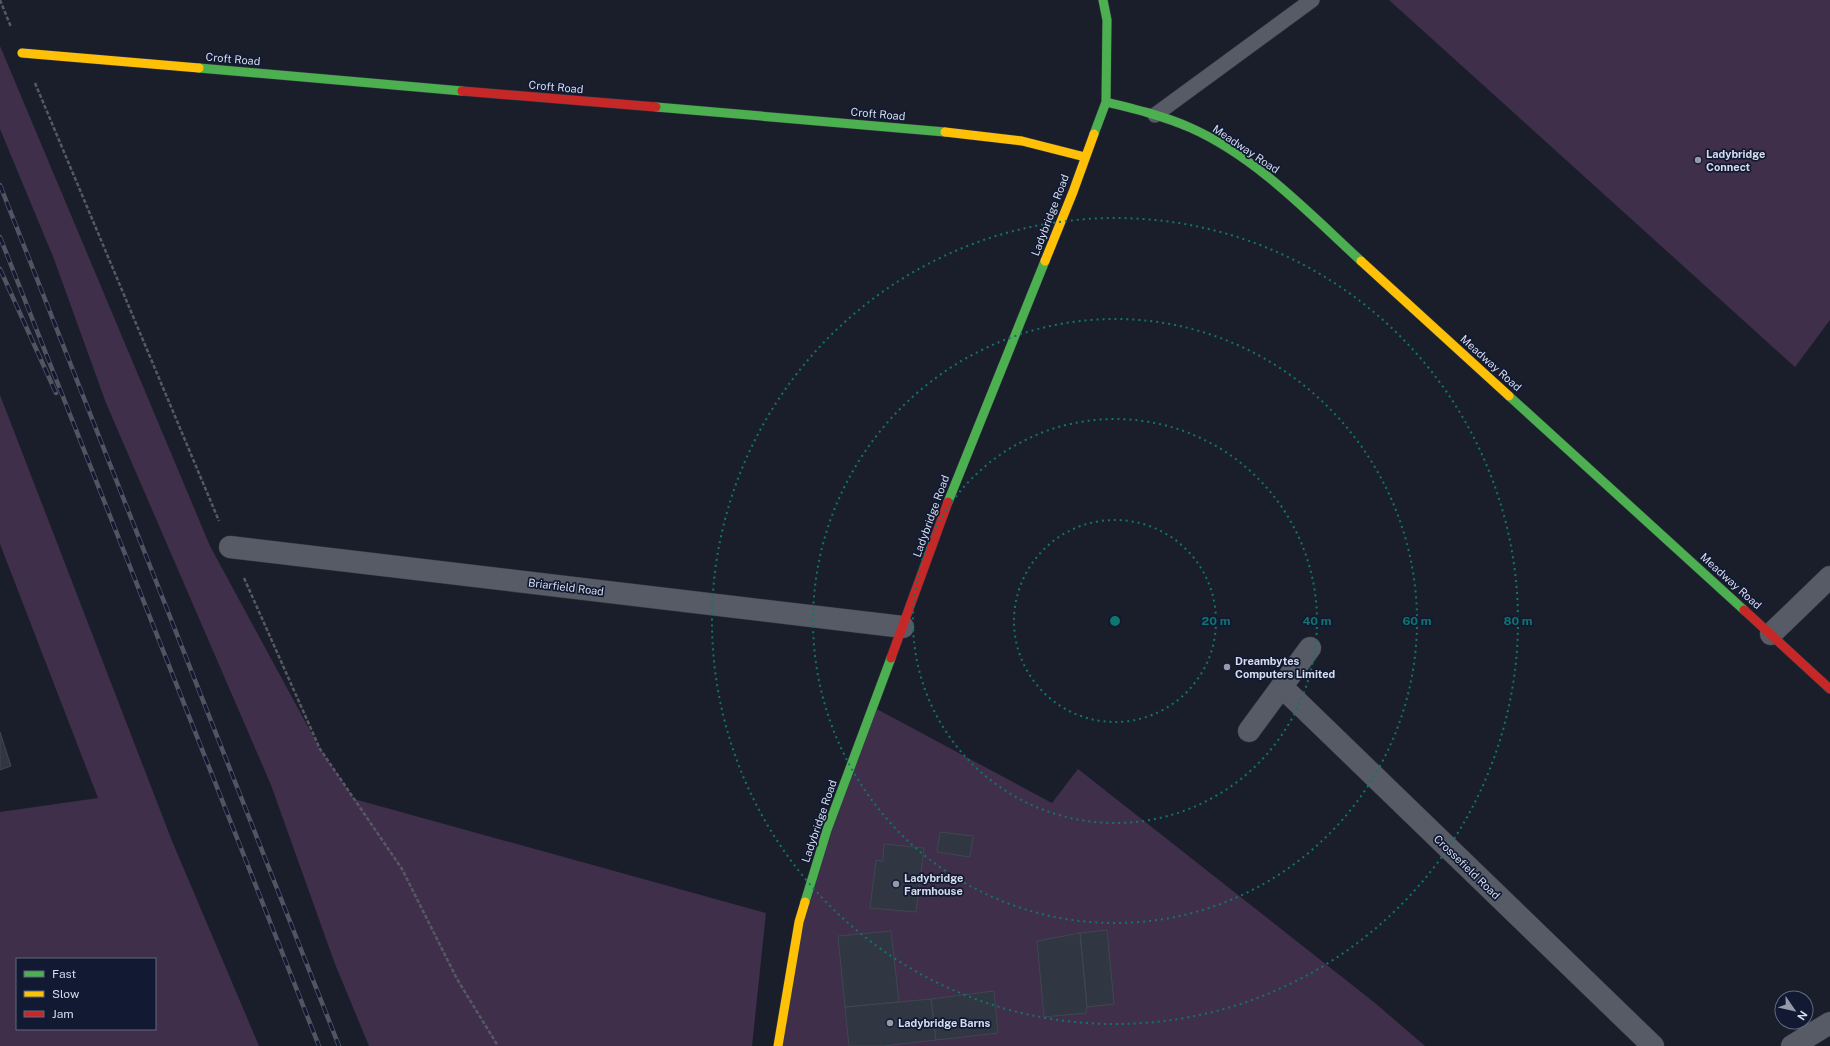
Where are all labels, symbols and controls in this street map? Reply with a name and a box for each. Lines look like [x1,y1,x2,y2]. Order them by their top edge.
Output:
street label: Croft Road [205,51,261,67]
street label: Croft Road [528,79,584,95]
street label: Croft Road [850,106,906,122]
street label: Meadway Road [1211,122,1281,176]
place label: Ladybridge Connect [1706,148,1765,173]
marker: Ladybridge Connect [1693,155,1703,165]
street label: Ladybridge Road [1029,173,1071,257]
street label: Meadway Road [1458,333,1524,393]
street label: Ladybridge Road [911,473,951,559]
street label: Meadway Road [1698,551,1764,611]
street label: Briarfield Road [527,576,605,598]
centre of rings [1108,614,1122,628]
text: 20 m [1202,614,1231,628]
text: 40 m [1302,614,1332,628]
text: 60 m [1402,614,1432,628]
text: 80 m [1503,614,1533,628]
place label: Dreambytes Computers Limited [1235,655,1335,680]
marker: Dreambytes Computers Limited [1222,662,1232,672]
street label: Ladybridge Road [799,778,839,864]
street label: Crossefield Road [1432,833,1502,901]
place label: Ladybridge Farmhouse [904,872,963,897]
marker: Ladybridge Farmhouse [891,879,901,889]
legend [16,958,156,1030]
text: Fast [52,967,77,981]
text: Slow [52,987,80,1001]
north arrow [1774,990,1814,1030]
text: Jam [52,1007,74,1021]
text: N [1795,1009,1810,1023]
place label: Ladybridge Barns [898,1017,991,1029]
marker: Ladybridge Barns [885,1018,895,1028]

